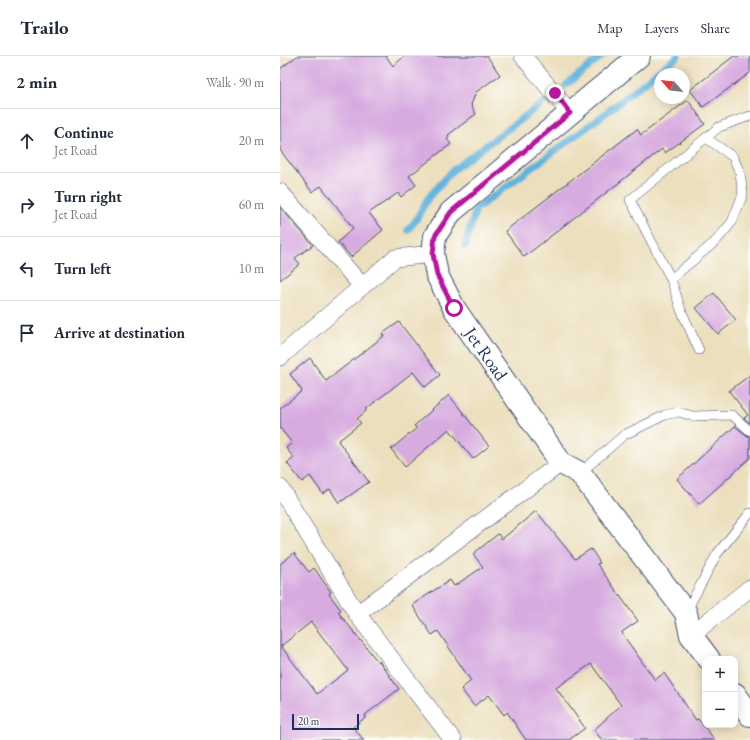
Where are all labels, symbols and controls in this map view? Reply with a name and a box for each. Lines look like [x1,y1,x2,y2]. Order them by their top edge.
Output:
text: Trailo [20,15,69,40]
text: Map [597,19,622,37]
text: Layers [644,19,679,37]
text: Share [701,19,730,37]
north arrow [654,68,690,104]
text: 2 min [16,71,57,93]
text: Walk · 90 m [206,74,264,91]
route end [546,84,564,102]
text: Continue [54,123,114,142]
icon: ahead [16,130,38,152]
text: 20 m [239,132,264,149]
text: Jet Road [54,142,97,159]
text: Turn right [54,187,122,206]
icon: right [16,194,38,216]
text: 60 m [239,196,264,213]
text: Jet Road [54,206,97,223]
icon: left [16,258,38,280]
text: Turn left [54,259,111,278]
text: 10 m [239,260,264,277]
route start [445,299,463,317]
street label: Jet Road [459,321,514,386]
icon: arrive [16,322,38,344]
text: Arrive at destination [54,323,185,342]
map controls [702,656,738,728]
button: + [702,656,738,692]
button: − [702,692,738,728]
scale bar [292,712,359,731]
text: 20 m [298,714,319,728]

